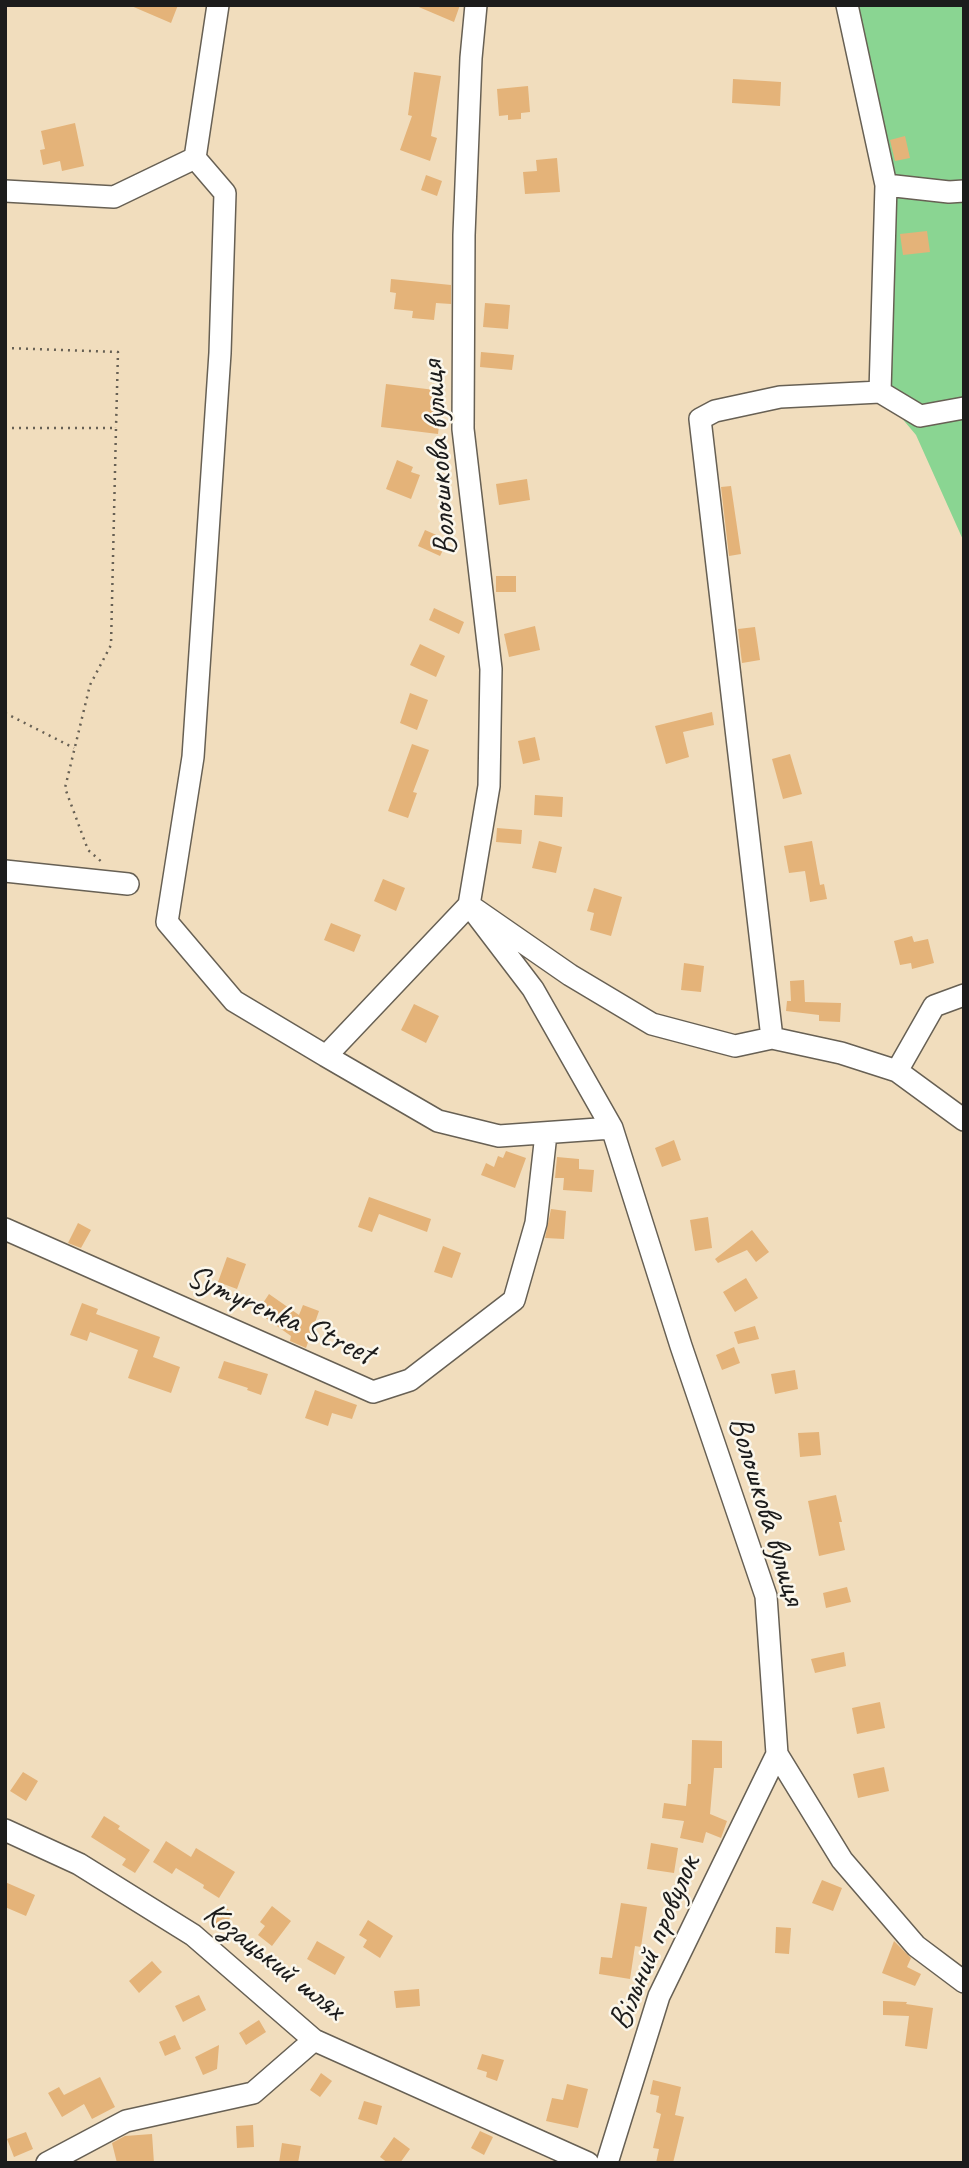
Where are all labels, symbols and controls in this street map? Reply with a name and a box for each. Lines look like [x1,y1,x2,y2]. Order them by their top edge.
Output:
street label: Волошкова вулиця [413,359,467,557]
street label: Symyrenka Street [180,1257,380,1375]
street label: Волошкова вулиця [719,1412,813,1610]
street label: Вільний провулок [601,1850,709,2036]
street label: Козацький шлях [195,1894,353,2030]

